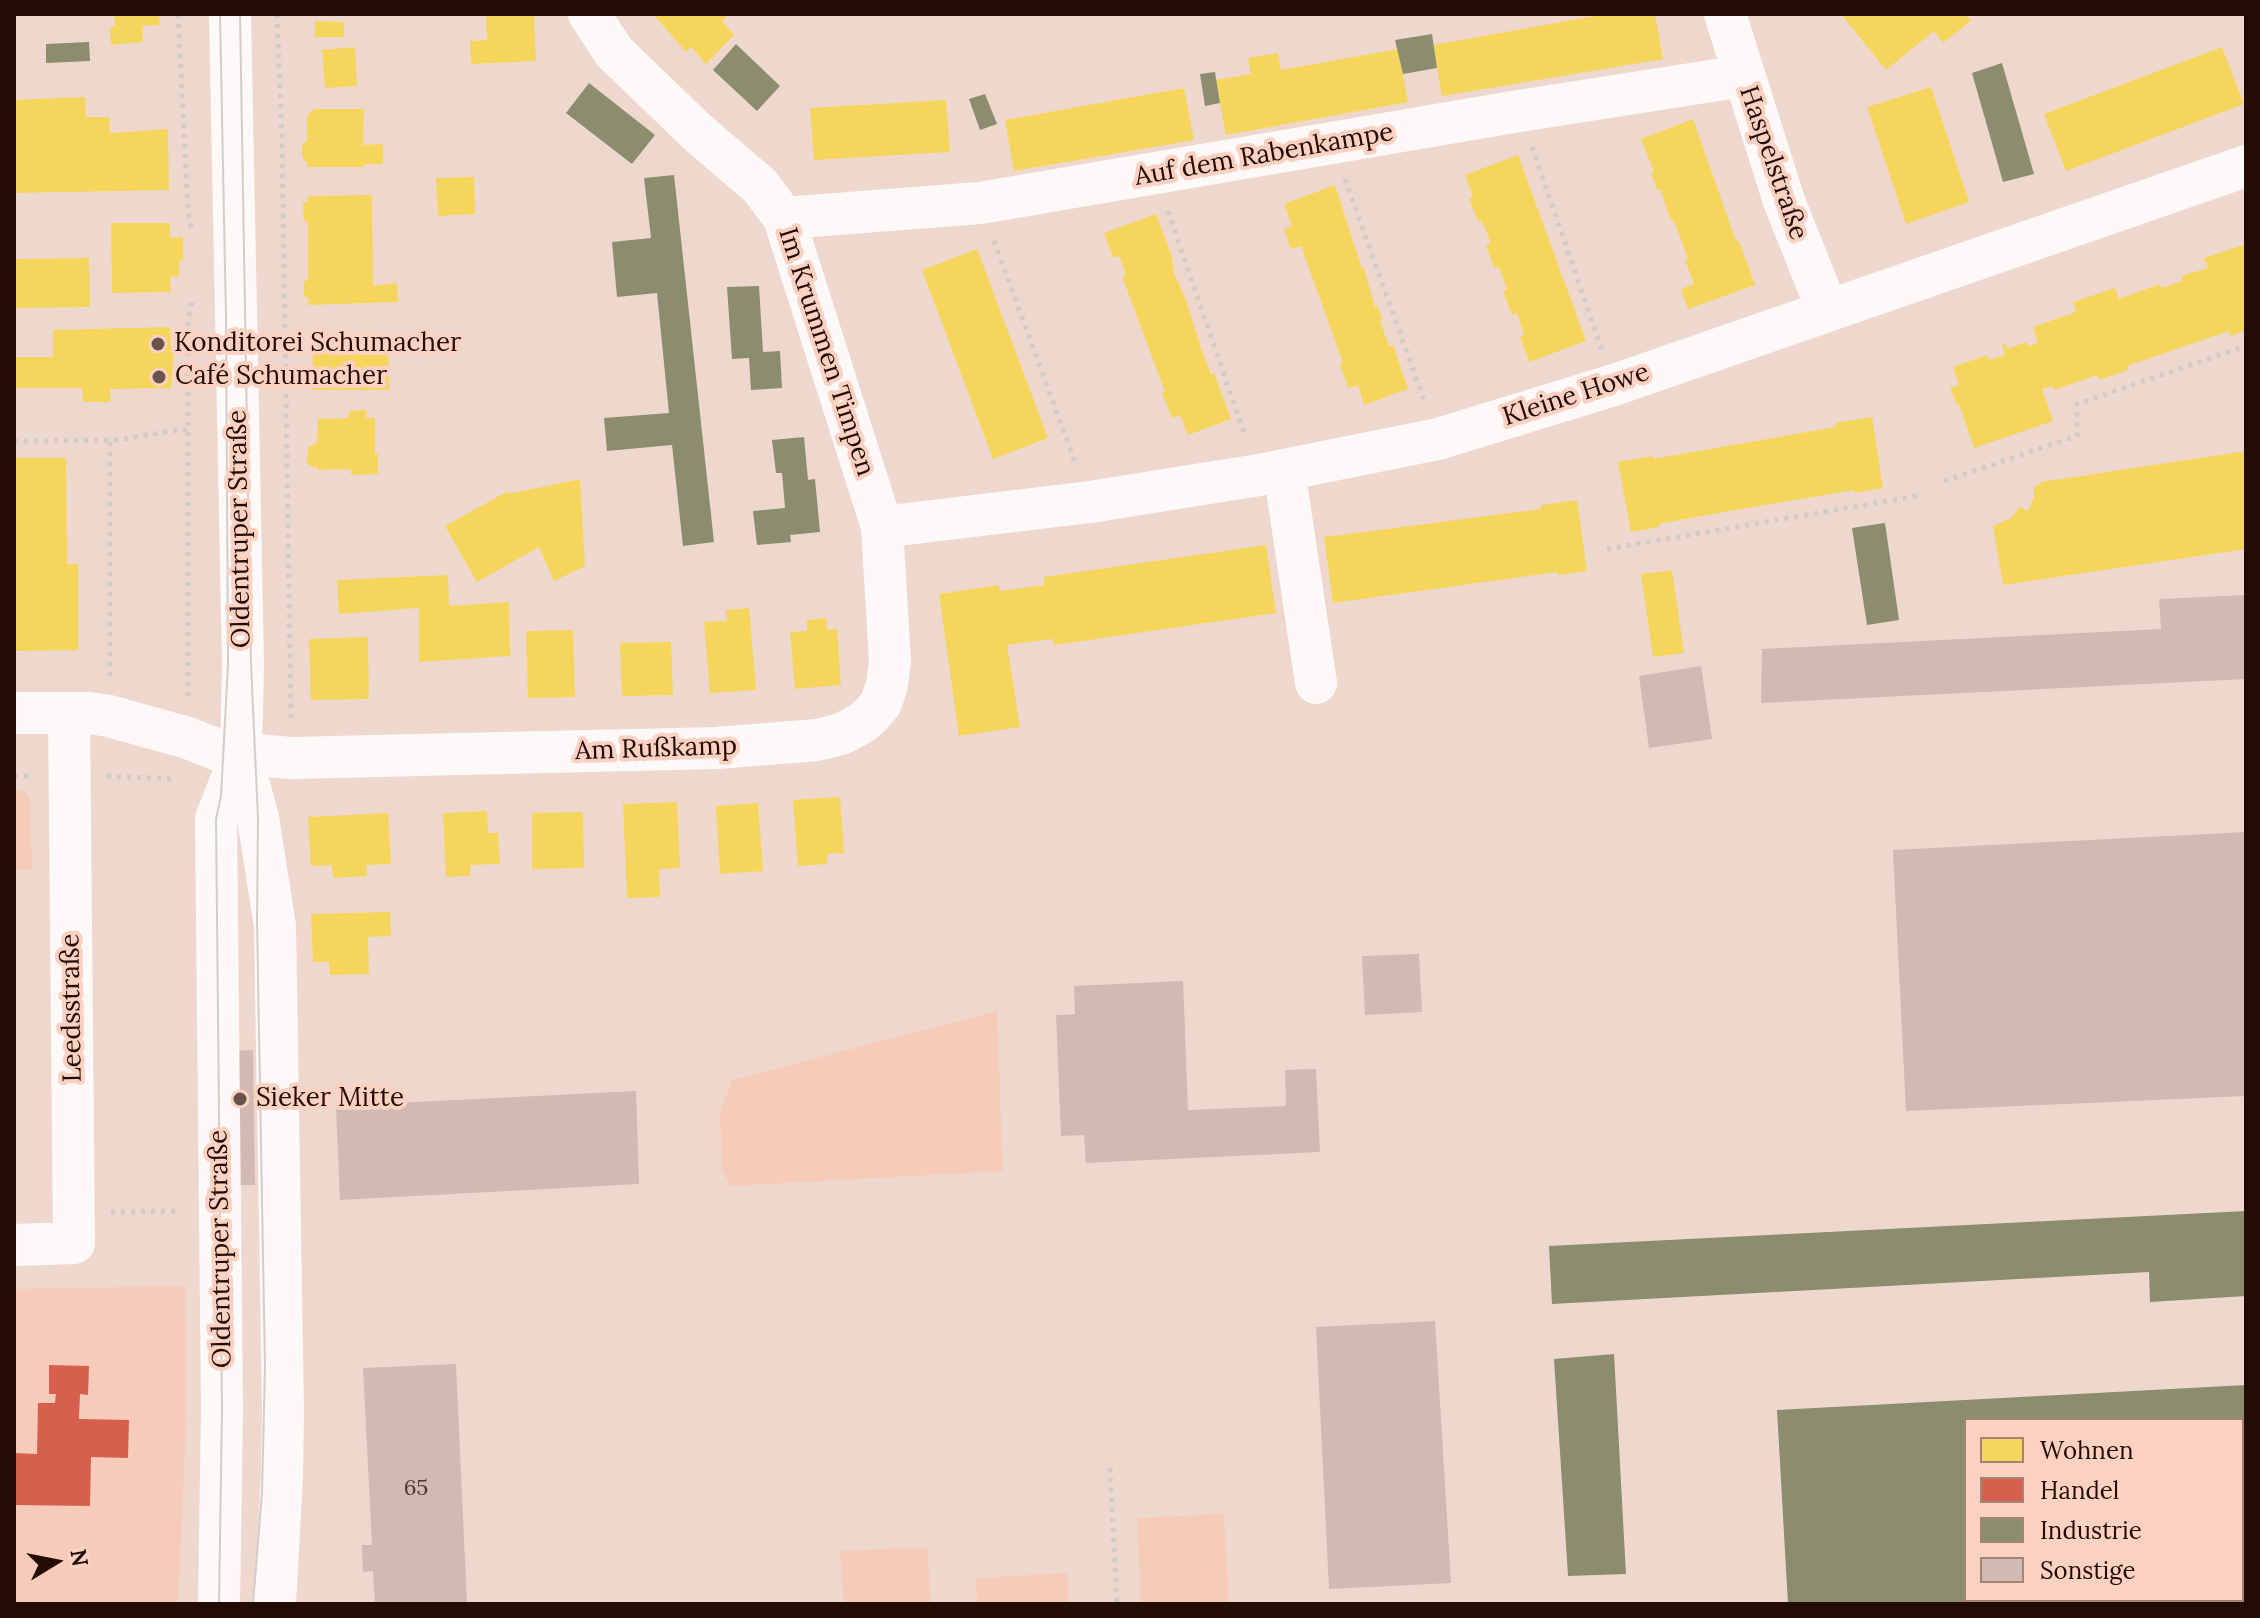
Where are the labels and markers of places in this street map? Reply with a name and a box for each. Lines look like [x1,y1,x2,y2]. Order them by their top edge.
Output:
place label: Konditorei Schumacher [174,328,461,360]
marker: Konditorei Schumacher [149,335,167,353]
place label: Café Schumacher [175,361,387,393]
marker: Café Schumacher [150,368,168,386]
place label: Sieker Mitte [256,1083,404,1115]
marker: Sieker Mitte [231,1090,249,1108]

